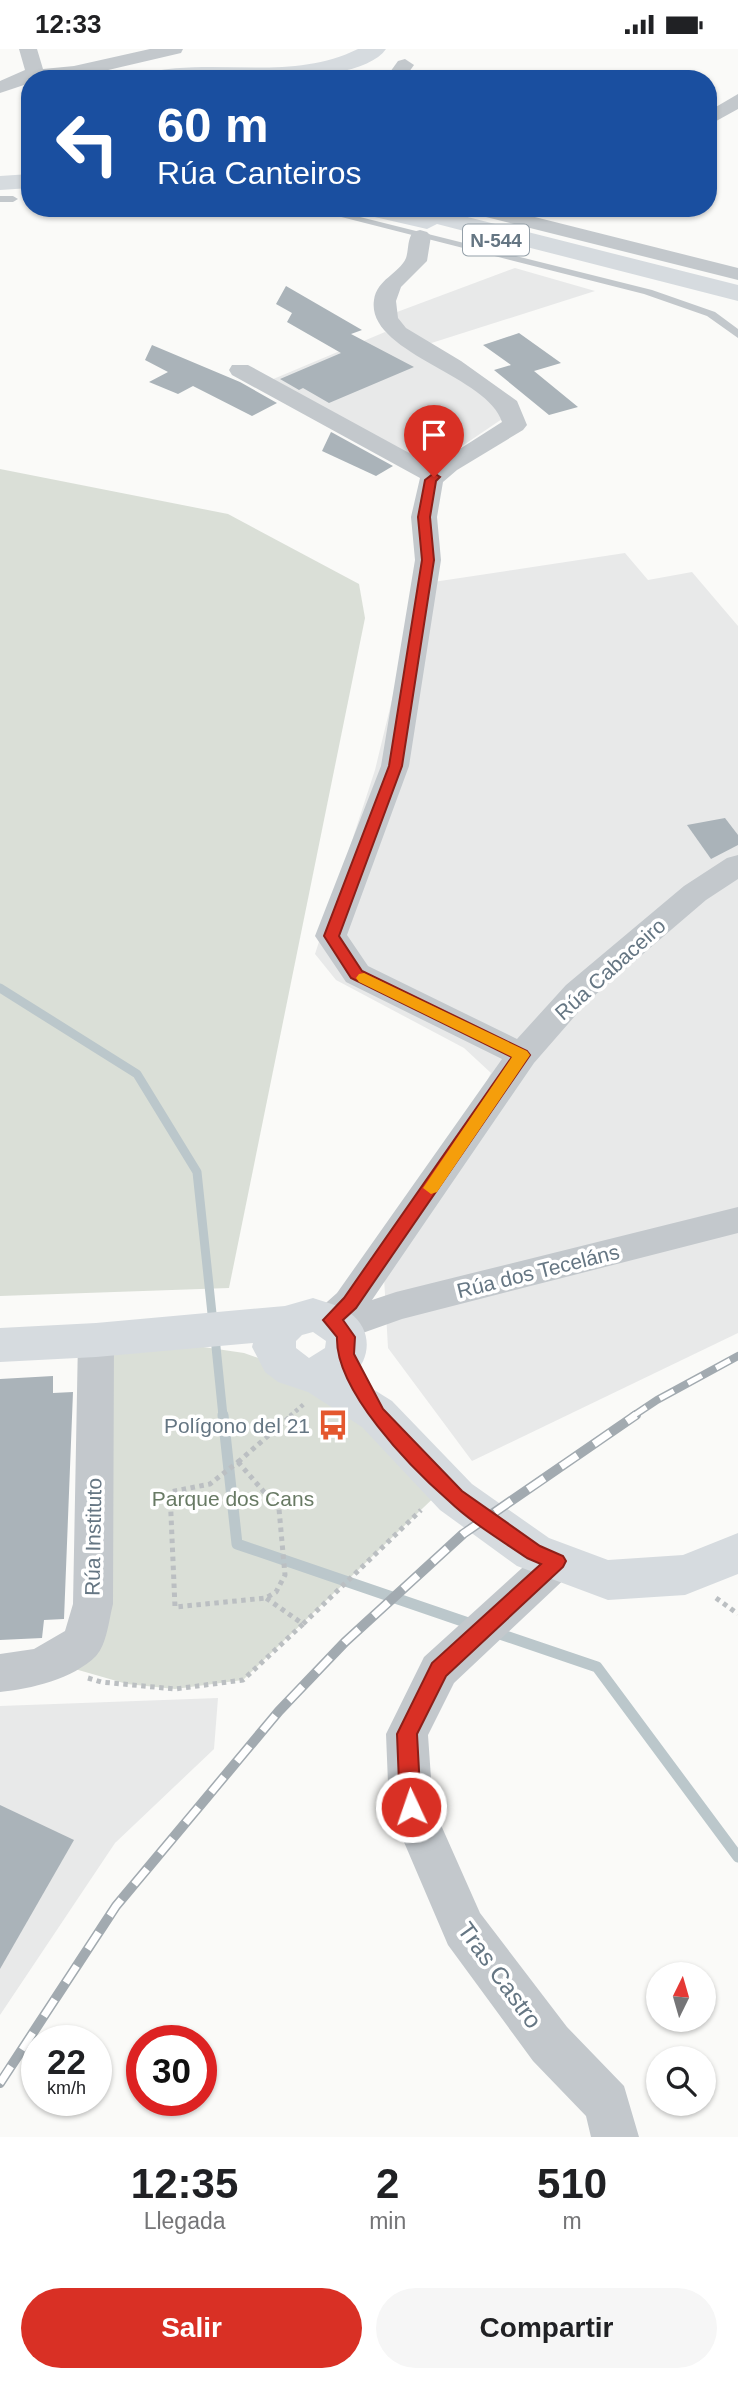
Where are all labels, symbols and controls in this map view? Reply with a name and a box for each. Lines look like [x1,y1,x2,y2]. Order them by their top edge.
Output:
text: 12:33 [35,9,102,39]
icon: left [42,98,133,189]
text: 60 m [157,98,269,152]
text: Rúa Canteiros [157,155,362,191]
road number: N-544 [463,225,529,255]
pin [404,405,464,477]
icon: arrive [415,416,453,454]
street label: Rúa Cabaceiro [550,914,670,1024]
street label: Rúa dos Teceláns [454,1240,622,1302]
bus stop icon: Polígono del 21 [316,1408,350,1442]
place label: Polígono del 21 [164,1414,310,1437]
street label: Rúa Instituto [80,1478,106,1596]
park label: Parque dos Cans [152,1487,314,1510]
position arrow [374,1770,448,1844]
street label: Tras Castro [452,1917,548,2033]
north arrow [646,1962,716,2032]
map controls [646,1962,716,2116]
speed limit sign: 30 [126,2025,217,2116]
text: 22 [47,2042,86,2081]
button: search [646,2046,716,2116]
text: km/h [47,2078,86,2098]
text: 12:35 [131,2160,238,2207]
text: 2 [376,2160,399,2207]
text: 510 [537,2160,607,2207]
text: Llegada [144,2208,226,2234]
text: min [369,2208,406,2234]
text: m [563,2208,582,2234]
button: Salir [21,2288,362,2368]
button: Compartir [376,2288,717,2368]

